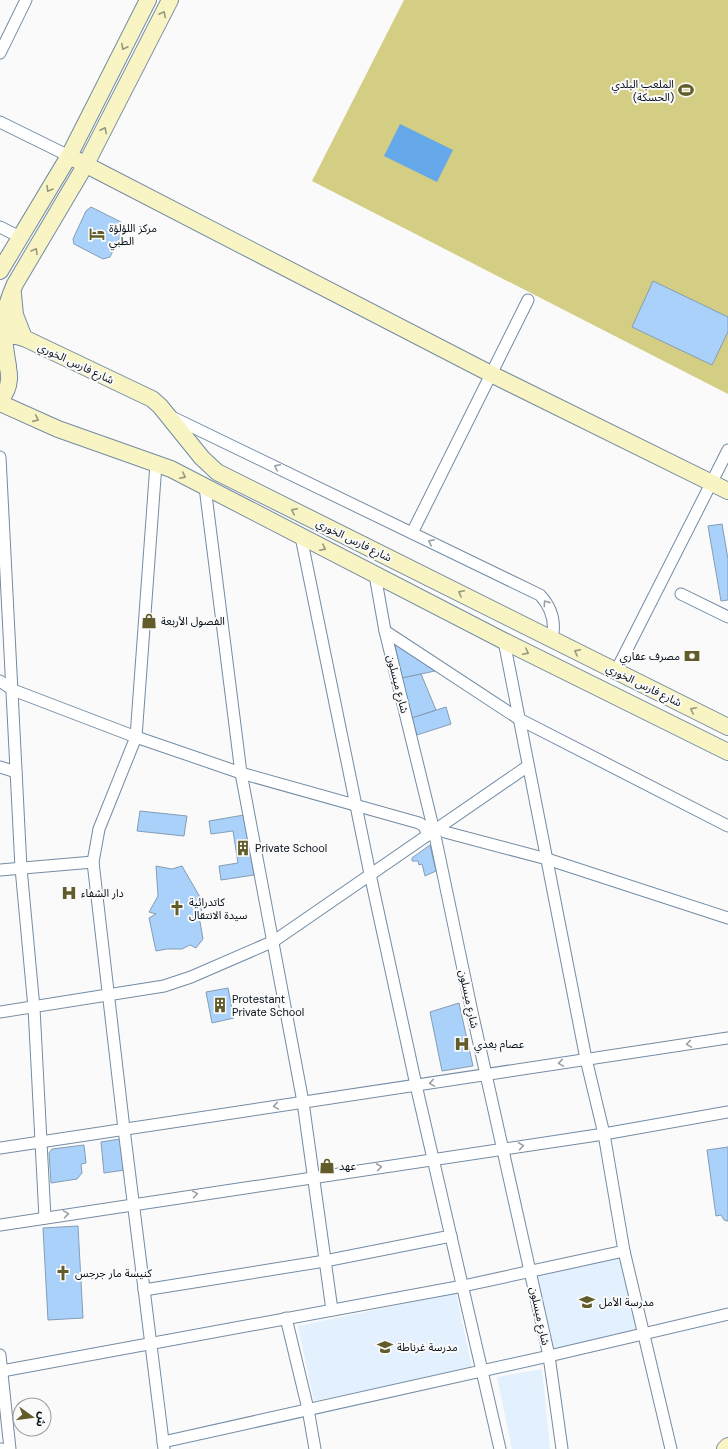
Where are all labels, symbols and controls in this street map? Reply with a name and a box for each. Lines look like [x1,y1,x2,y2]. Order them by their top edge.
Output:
one-way arrow [158,11,166,18]
one-way arrow [121,43,129,51]
place label: الملعب البلدي (الحسكة) [611,77,674,104]
sports icon: الملعب البلدي (الحسكة) [677,81,695,99]
one-way arrow [99,127,107,134]
one-way arrow [47,185,54,192]
place label: مركز اللؤلؤة الطبي [109,221,157,251]
hotel icon: مركز اللؤلؤة الطبي [88,225,106,243]
one-way arrow [30,248,37,255]
street label: شارع فارس الخوري [35,339,117,389]
one-way arrow [32,414,39,422]
one-way arrow [273,465,281,472]
one-way arrow [179,471,186,479]
one-way arrow [291,508,298,516]
street label: شارع فارس الخوري [313,516,394,567]
one-way arrow [428,539,436,547]
one-way arrow [319,543,327,551]
one-way arrow [457,590,465,598]
one-way arrow [544,600,551,607]
shop icon: الفصول الأربعة [140,612,158,630]
place label: الفصول الأربعة [161,614,225,628]
one-way arrow [522,647,530,655]
bank icon: مصرف عقاري [683,647,701,665]
one-way arrow [573,649,581,656]
place label: مصرف عقاري [619,649,680,666]
street label: شارع ميسلون [383,653,412,715]
street label: شارع فارس الخوري [603,661,684,712]
one-way arrow [690,707,697,714]
building icon: Private School [234,839,252,857]
place label: Private School [255,841,327,855]
hospital icon: دار الشفاء [60,884,78,902]
place label: دار الشفاء [81,886,124,900]
place label: كاتدرائية سيدة الانتقال [189,895,248,922]
church icon: كاتدرائية سيدة الانتقال [168,899,186,917]
street label: شارع ميسلون [455,968,482,1030]
place label: Protestant Private School [232,992,304,1019]
building icon: Protestant Private School [211,996,229,1014]
hospital icon: عصام بغدي [453,1035,471,1053]
place label: عصام بغدي [474,1037,525,1054]
one-way arrow [686,1039,693,1048]
one-way arrow [558,1058,564,1067]
one-way arrow [429,1078,435,1086]
one-way arrow [273,1101,279,1110]
one-way arrow [518,1142,524,1151]
shop icon: عهد [318,1157,336,1175]
place label: عهد [339,1159,356,1173]
one-way arrow [375,1163,382,1172]
one-way arrow [192,1190,198,1199]
one-way arrow [63,1211,69,1219]
church icon: كنيسة مار جرجس [54,1264,72,1282]
place label: كنيسة مار جرجس [75,1266,152,1280]
street label: شارع ميسلون [526,1285,553,1347]
school or university icon: مدرسة الأمل [578,1293,596,1311]
place label: مدرسة الأمل [599,1295,654,1309]
school or university icon: مدرسة غرناطة [376,1338,394,1356]
place label: مدرسة غرناطة [397,1340,458,1354]
north arrow [12,1397,52,1437]
text: ش [33,1410,50,1428]

